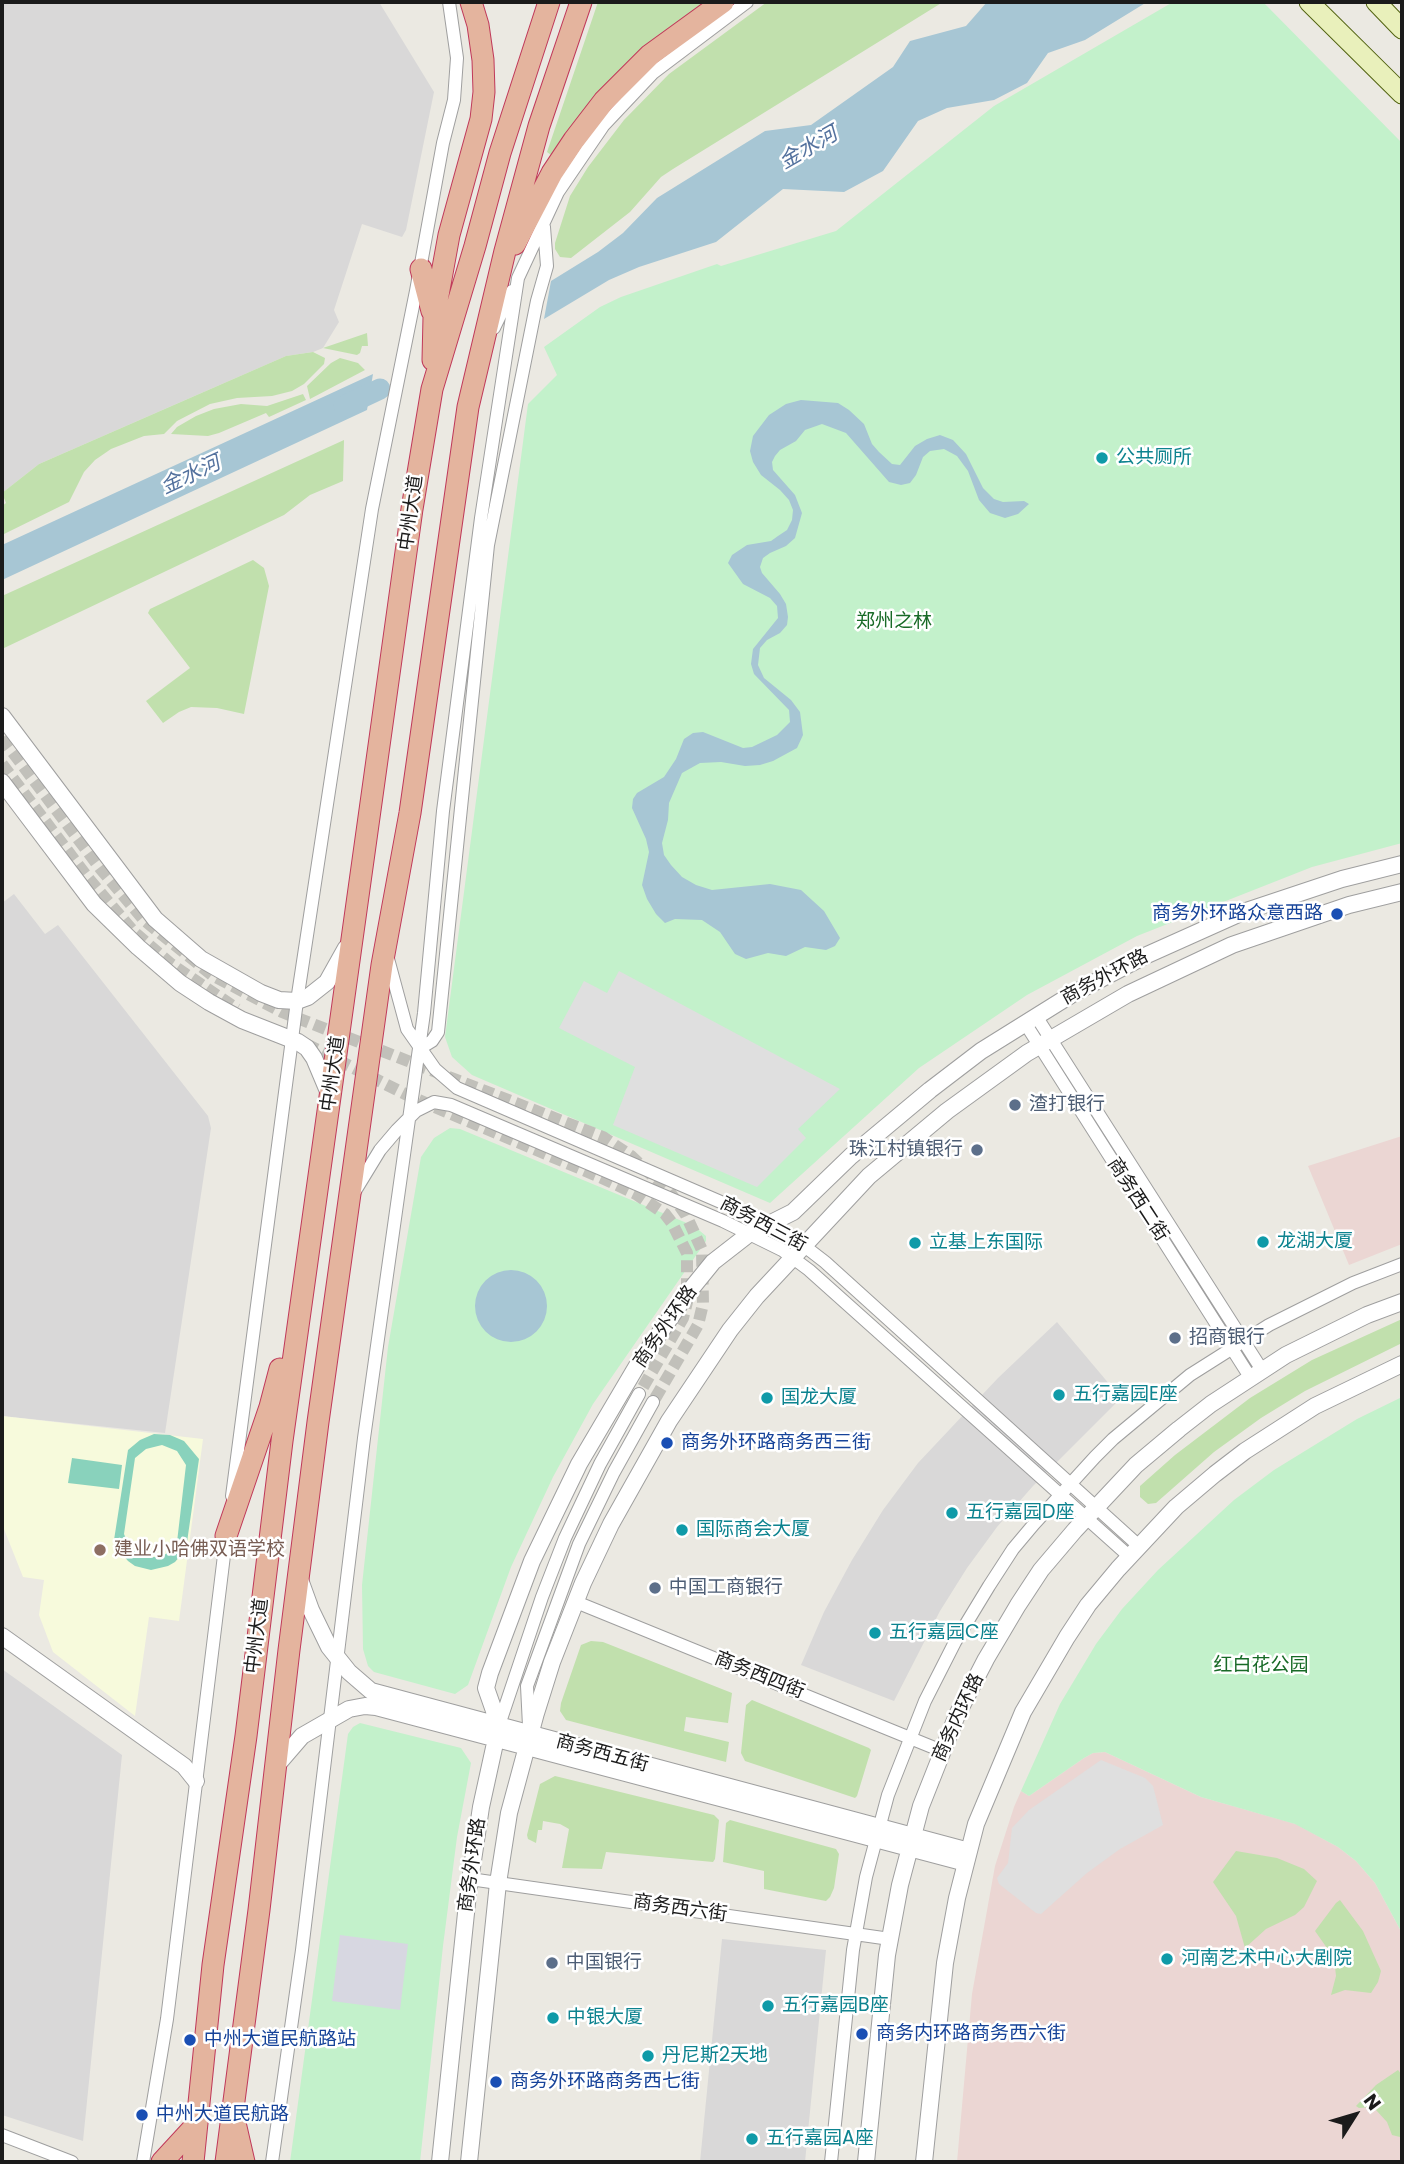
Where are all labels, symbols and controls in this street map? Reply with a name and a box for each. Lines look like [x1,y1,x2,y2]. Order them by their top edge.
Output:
water label: 金水河 [775,122,843,176]
place label: 公共厕所 [1116,447,1192,469]
marker: 公共厕所 [1094,450,1110,466]
water label: 金水河 [157,451,225,501]
street label: 中州大道 [395,474,429,552]
park label: 郑州之林 [856,611,932,633]
place label: 商务外环路众意西路 [1152,903,1323,925]
marker: 商务外环路众意西路 [1329,906,1345,922]
street label: 商务外环路 [1058,946,1152,1010]
street label: 中州大道 [317,1035,351,1113]
place label: 渣打银行 [1029,1094,1105,1116]
marker: 渣打银行 [1007,1097,1023,1113]
place label: 珠江村镇银行 [849,1139,963,1161]
marker: 珠江村镇银行 [969,1142,985,1158]
street label: 商务西二街 [1102,1154,1172,1246]
street label: 商务西三街 [716,1193,810,1257]
place label: 龙湖大厦 [1277,1231,1353,1253]
place label: 立基上东国际 [929,1232,1043,1254]
marker: 龙湖大厦 [1255,1234,1271,1250]
marker: 立基上东国际 [907,1235,923,1251]
street label: 商务外环路 [629,1282,703,1372]
place label: 招商银行 [1189,1327,1265,1349]
marker: 招商银行 [1167,1330,1183,1346]
place label: 五行嘉园E座 [1073,1384,1178,1406]
place label: 国龙大厦 [781,1387,857,1409]
marker: 五行嘉园E座 [1051,1387,1067,1403]
marker: 国龙大厦 [759,1390,775,1406]
place label: 商务外环路商务西三街 [681,1432,871,1454]
marker: 商务外环路商务西三街 [659,1435,675,1451]
place label: 五行嘉园D座 [966,1502,1074,1524]
marker: 五行嘉园D座 [944,1505,960,1521]
place label: 国际商会大厦 [696,1519,810,1541]
marker: 国际商会大厦 [674,1522,690,1538]
place label: 建业小哈佛双语学校 [114,1539,285,1561]
marker: 建业小哈佛双语学校 [92,1542,108,1558]
place label: 中国工商银行 [669,1577,783,1599]
marker: 中国工商银行 [647,1580,663,1596]
street label: 中州大道 [242,1597,274,1675]
place label: 五行嘉园C座 [889,1622,999,1644]
marker: 五行嘉园C座 [867,1625,883,1641]
street label: 商务西四街 [711,1648,807,1704]
park label: 红白花公园 [1214,1655,1308,1677]
street label: 商务内环路 [929,1670,989,1766]
street label: 商务西五街 [553,1731,651,1777]
street label: 商务外环路 [455,1816,491,1914]
street label: 商务西六街 [631,1891,729,1927]
place label: 河南艺术中心大剧院 [1181,1948,1352,1970]
marker: 河南艺术中心大剧院 [1159,1951,1175,1967]
place label: 中国银行 [566,1952,642,1974]
marker: 中国银行 [544,1955,560,1971]
place label: 五行嘉园B座 [782,1995,889,2017]
marker: 五行嘉园B座 [760,1998,776,2014]
place label: 中银大厦 [567,2007,643,2029]
marker: 中银大厦 [545,2010,561,2026]
place label: 商务内环路商务西六街 [876,2023,1066,2045]
marker: 商务内环路商务西六街 [854,2026,870,2042]
place label: 中州大道民航路站 [204,2029,356,2051]
marker: 中州大道民航路站 [182,2032,198,2048]
place label: 丹尼斯2天地 [662,2045,768,2067]
marker: 丹尼斯2天地 [640,2048,656,2064]
place label: 商务外环路商务西七街 [510,2071,700,2093]
marker: 商务外环路商务西七街 [488,2074,504,2090]
north arrow [1320,2080,1390,2150]
text: N [1357,2088,1387,2116]
place label: 中州大道民航路 [156,2104,289,2126]
marker: 中州大道民航路 [134,2107,150,2123]
place label: 五行嘉园A座 [766,2128,874,2150]
marker: 五行嘉园A座 [744,2131,760,2147]

